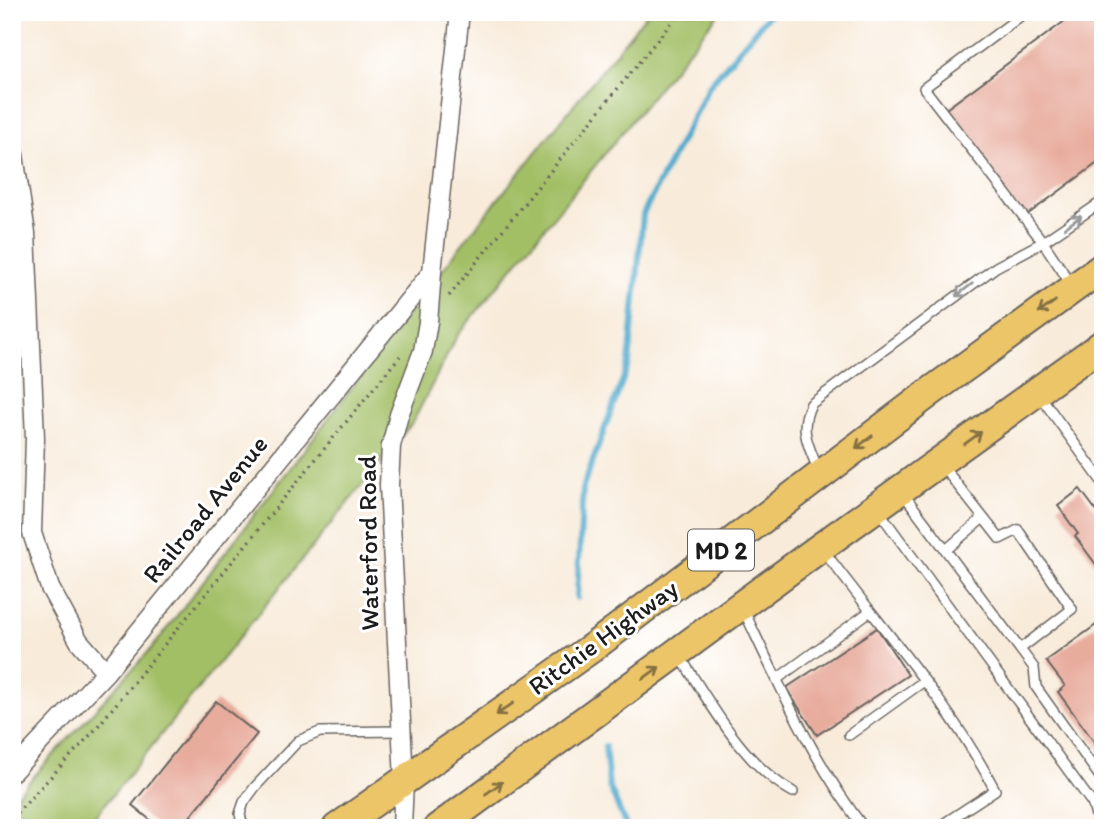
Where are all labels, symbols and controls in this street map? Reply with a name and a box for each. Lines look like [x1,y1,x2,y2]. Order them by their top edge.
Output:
one-way arrow [1063,214,1082,229]
one-way arrow [955,283,974,297]
one-way arrow [1039,300,1057,315]
street label: Railroad Avenue [136,429,274,589]
one-way arrow [963,431,982,446]
one-way arrow [855,435,874,450]
street label: Waterford Road [350,455,386,631]
road number: MD 2 [688,530,754,570]
street label: Ritchie Highway [522,572,684,702]
one-way arrow [641,666,660,680]
one-way arrow [496,702,515,717]
one-way arrow [484,780,502,795]

